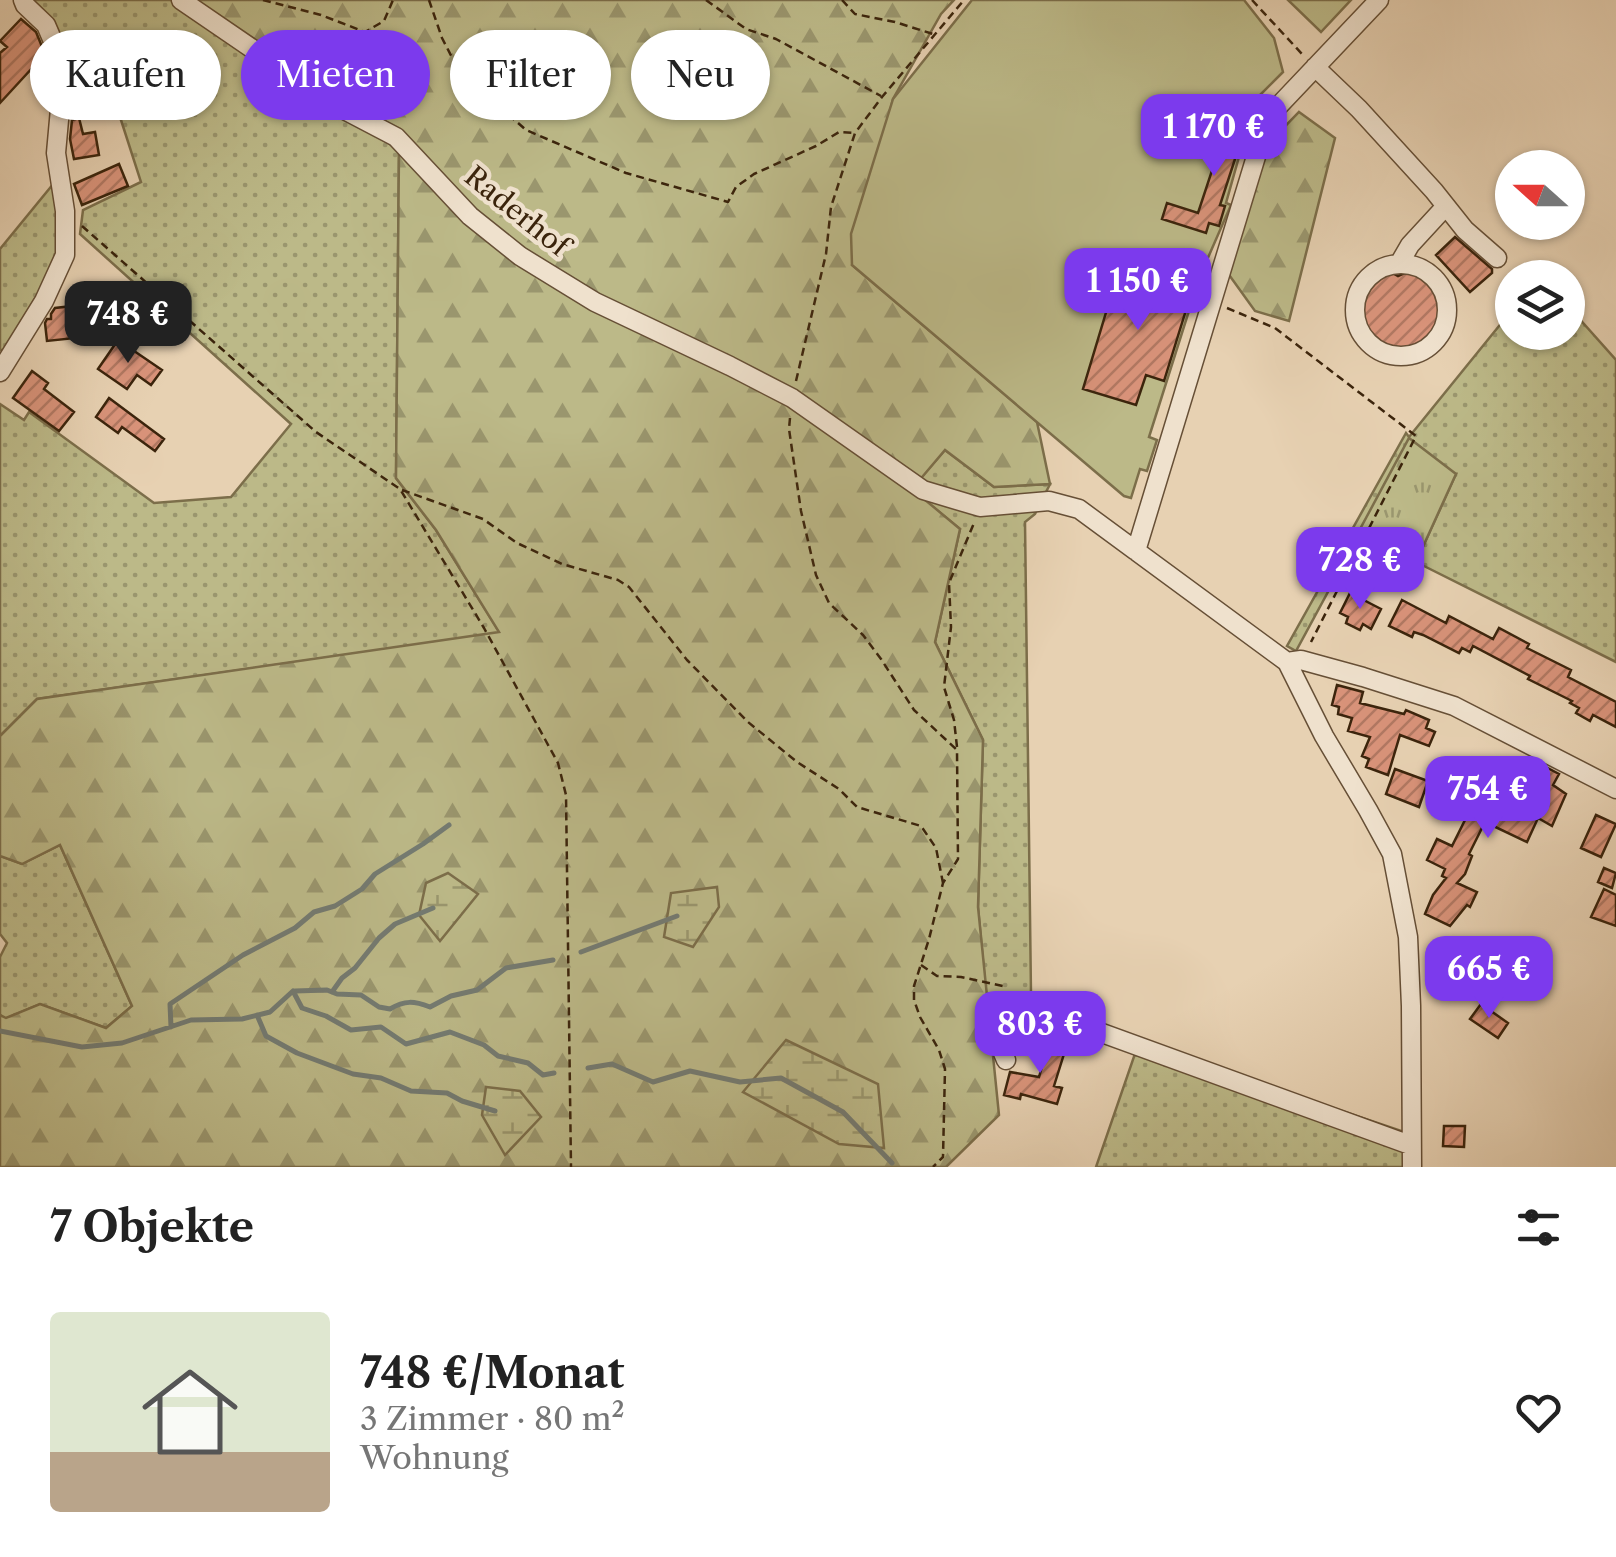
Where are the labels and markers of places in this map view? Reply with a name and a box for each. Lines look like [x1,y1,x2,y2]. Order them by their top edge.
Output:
pin: 1 170 € [1122,94,1306,179]
pin: 1 150 € [1046,248,1230,333]
pin: 748 € [58,281,198,366]
pin: 728 € [1290,527,1430,612]
pin: 754 € [1418,756,1558,841]
pin: 665 € [1419,936,1559,1021]
pin: 803 € [970,991,1110,1076]

